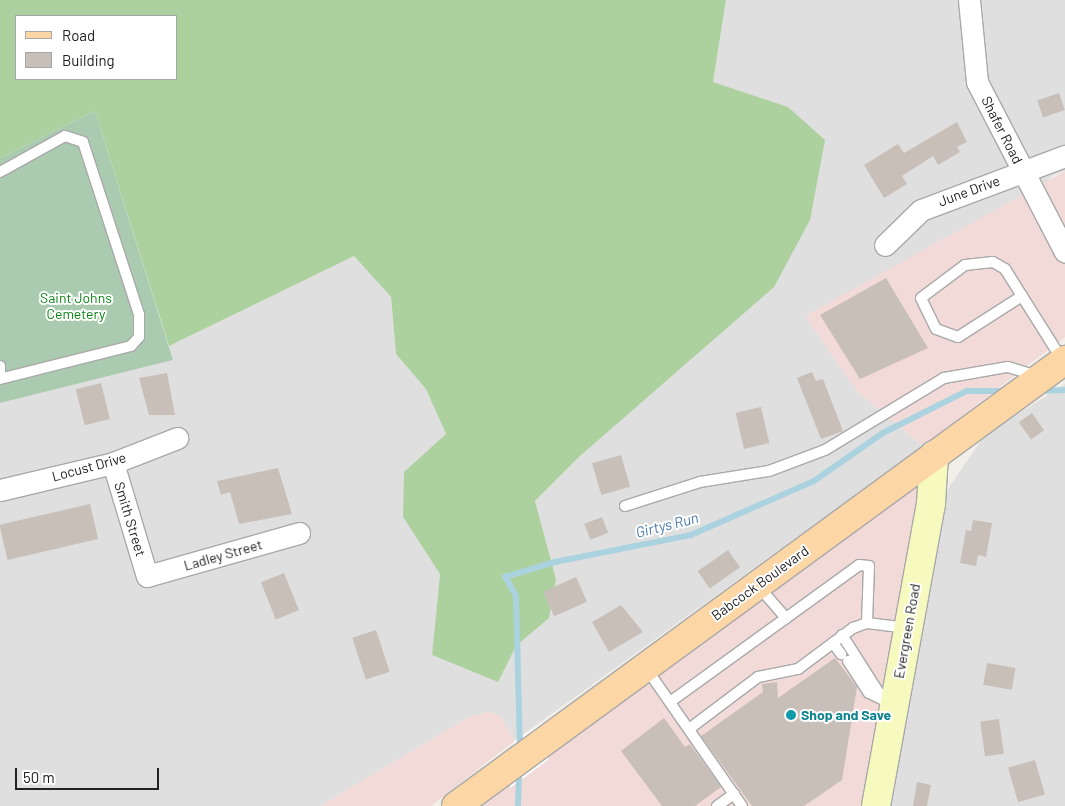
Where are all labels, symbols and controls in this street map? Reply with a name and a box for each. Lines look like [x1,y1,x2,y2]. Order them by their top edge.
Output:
legend [15,15,178,80]
text: Road [62,26,95,44]
text: Building [62,51,115,69]
street label: Shafer Road [978,93,1026,167]
street label: June Drive [936,172,1002,210]
park label: Saint Johns Cemetery [40,290,112,322]
street label: Locust Drive [50,449,128,485]
street label: Smith Street [111,480,149,558]
water label: Girtys Run [634,509,700,541]
street label: Ladley Street [182,536,264,574]
street label: Babcock Boulevard [708,542,812,624]
street label: Evergreen Road [890,582,924,680]
place label: Shop and Save [801,707,891,723]
marker: Shop and Save [785,709,797,721]
scale bar [18,758,161,790]
text: 50 m [23,768,55,786]

